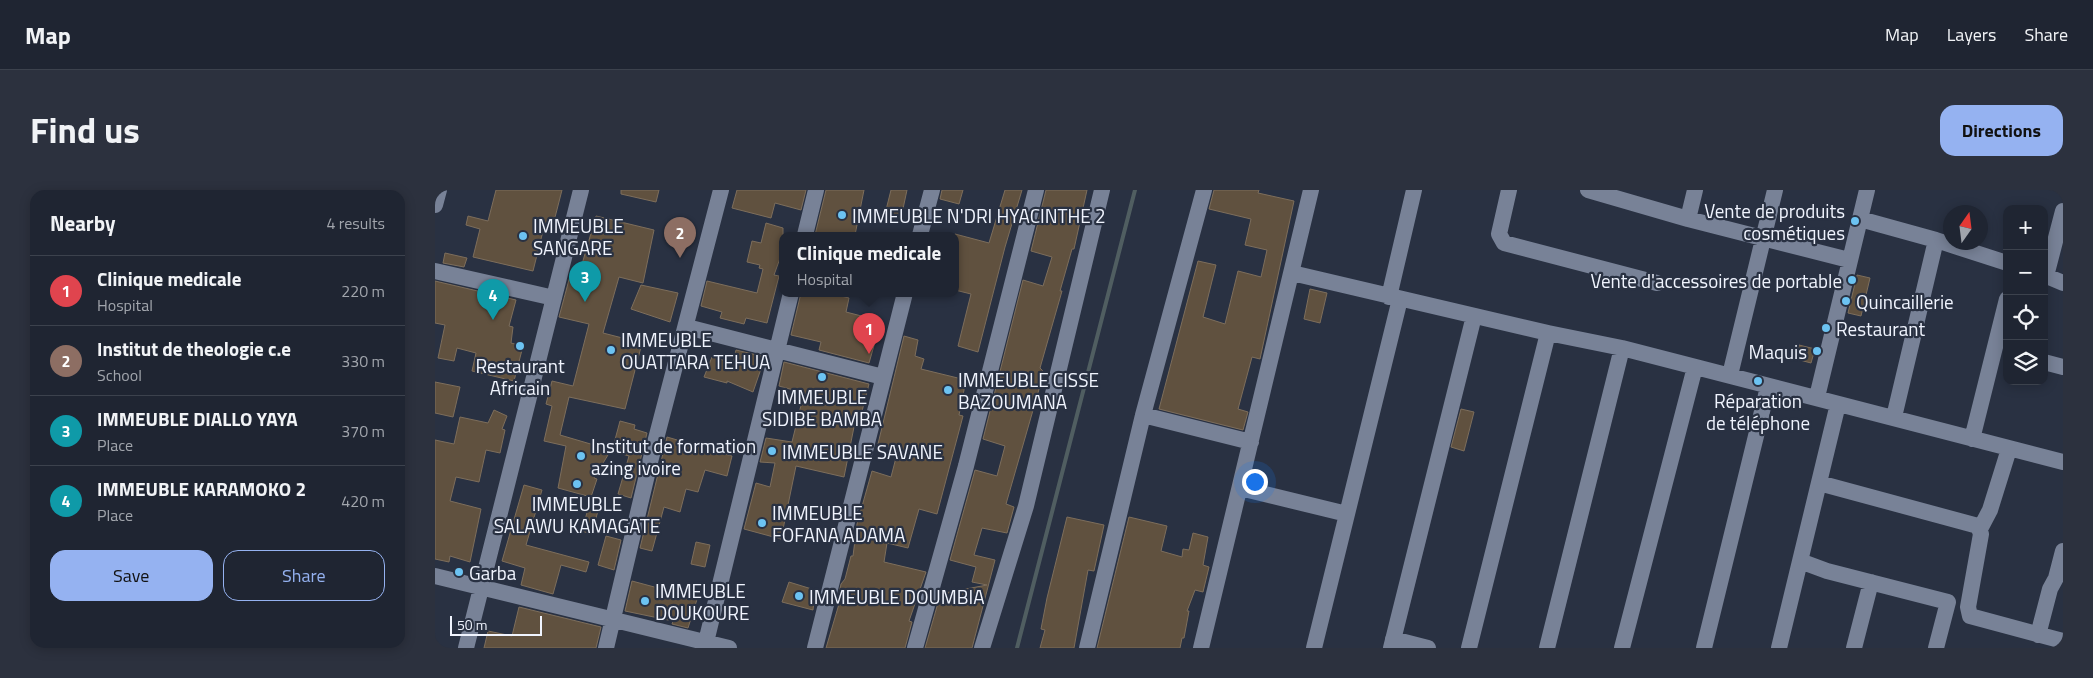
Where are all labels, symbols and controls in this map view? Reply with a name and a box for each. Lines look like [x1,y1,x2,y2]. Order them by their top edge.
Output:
text: Map [25,17,71,53]
text: Map [1885,21,1919,48]
text: Layers [1947,21,1996,48]
text: Share [2024,21,2068,48]
text: Find us [30,103,140,157]
button: Directions [1940,105,2063,156]
place label: Vente de produits cosmétiques [1704,196,1845,247]
place label: IMMEUBLE N'DRI HYACINTHE 2 [852,201,1106,230]
north arrow [1943,205,1988,250]
map controls [2003,205,2048,385]
button: + [2003,205,2048,250]
text: Nearby [50,207,115,239]
marker: IMMEUBLE N'DRI HYACINTHE 2 [836,209,848,221]
text: 4 results [326,211,385,235]
place label: IMMEUBLE SANGARE [533,211,624,262]
marker: Vente de produits cosmétiques [1849,215,1861,227]
pin: 2 [664,217,696,258]
marker: IMMEUBLE SANGARE [517,230,529,242]
popup [779,232,959,297]
text: Clinique medicale [797,238,941,267]
button: − [2003,250,2048,295]
pin: 3 [569,261,601,302]
text: Clinique medicale [97,264,241,293]
place label: Vente d'accessoires de portable [1590,266,1842,295]
text: Hospital [797,267,853,291]
marker: Vente d'accessoires de portable [1846,274,1858,286]
text: 1 [62,279,70,303]
text: 220 m [341,279,385,303]
pin: 4 [477,279,509,320]
place label: Quincaillerie [1856,287,1954,316]
text: Hospital [97,293,153,317]
marker: Quincaillerie [1840,295,1852,307]
button: locate [2003,295,2048,340]
pin: 1 [853,313,885,354]
place label: Restaurant [1836,314,1925,343]
marker: Restaurant [1820,322,1832,334]
place label: IMMEUBLE OUATTARA TEHUA [621,325,770,376]
text: Institut de theologie c.e [97,334,291,363]
place label: Maquis [1748,337,1807,366]
marker: Restaurant Africain [514,340,526,352]
button: layers [2003,340,2048,385]
marker: IMMEUBLE OUATTARA TEHUA [605,344,617,356]
marker: Maquis [1811,345,1823,357]
text: 2 [62,349,70,373]
text: 330 m [341,349,385,373]
place label: Restaurant Africain [475,351,565,402]
text: School [97,363,142,387]
place label: IMMEUBLE CISSE BAZOUMANA [958,365,1099,416]
marker: IMMEUBLE SIDIBE BAMBA [816,371,828,383]
marker: Réparation de téléphone [1752,375,1764,387]
place label: IMMEUBLE SIDIBE BAMBA [762,382,882,433]
marker: IMMEUBLE CISSE BAZOUMANA [942,384,954,396]
place label: Réparation de téléphone [1706,386,1810,437]
text: IMMEUBLE DIALLO YAYA [97,404,298,433]
text: 3 [62,419,70,443]
text: 370 m [341,419,385,443]
place label: Institut de formation azing ivoire [591,431,756,482]
text: Place [97,433,133,457]
place label: IMMEUBLE SAVANE [782,437,943,466]
marker: IMMEUBLE SAVANE [766,445,778,457]
marker: Institut de formation azing ivoire [575,450,587,462]
your location [1242,469,1268,495]
text: IMMEUBLE KARAMOKO 2 [97,474,306,503]
marker: IMMEUBLE SALAWU KAMAGATE [571,478,583,490]
text: 4 [62,489,70,513]
text: 420 m [341,489,385,513]
place label: IMMEUBLE SALAWU KAMAGATE [494,489,660,540]
place label: IMMEUBLE FOFANA ADAMA [772,498,905,549]
text: Place [97,503,133,527]
marker: IMMEUBLE FOFANA ADAMA [756,517,768,529]
button: Save [50,550,213,601]
button: Share [223,550,385,601]
place label: Garba [469,558,517,587]
marker: Garba [453,566,465,578]
place label: IMMEUBLE DOUKOURE [655,576,750,627]
place label: IMMEUBLE DOUMBIA [809,582,985,611]
marker: IMMEUBLE DOUMBIA [793,590,805,602]
marker: IMMEUBLE DOUKOURE [639,595,651,607]
scale bar [450,613,543,636]
text: 50 m [457,614,487,635]

